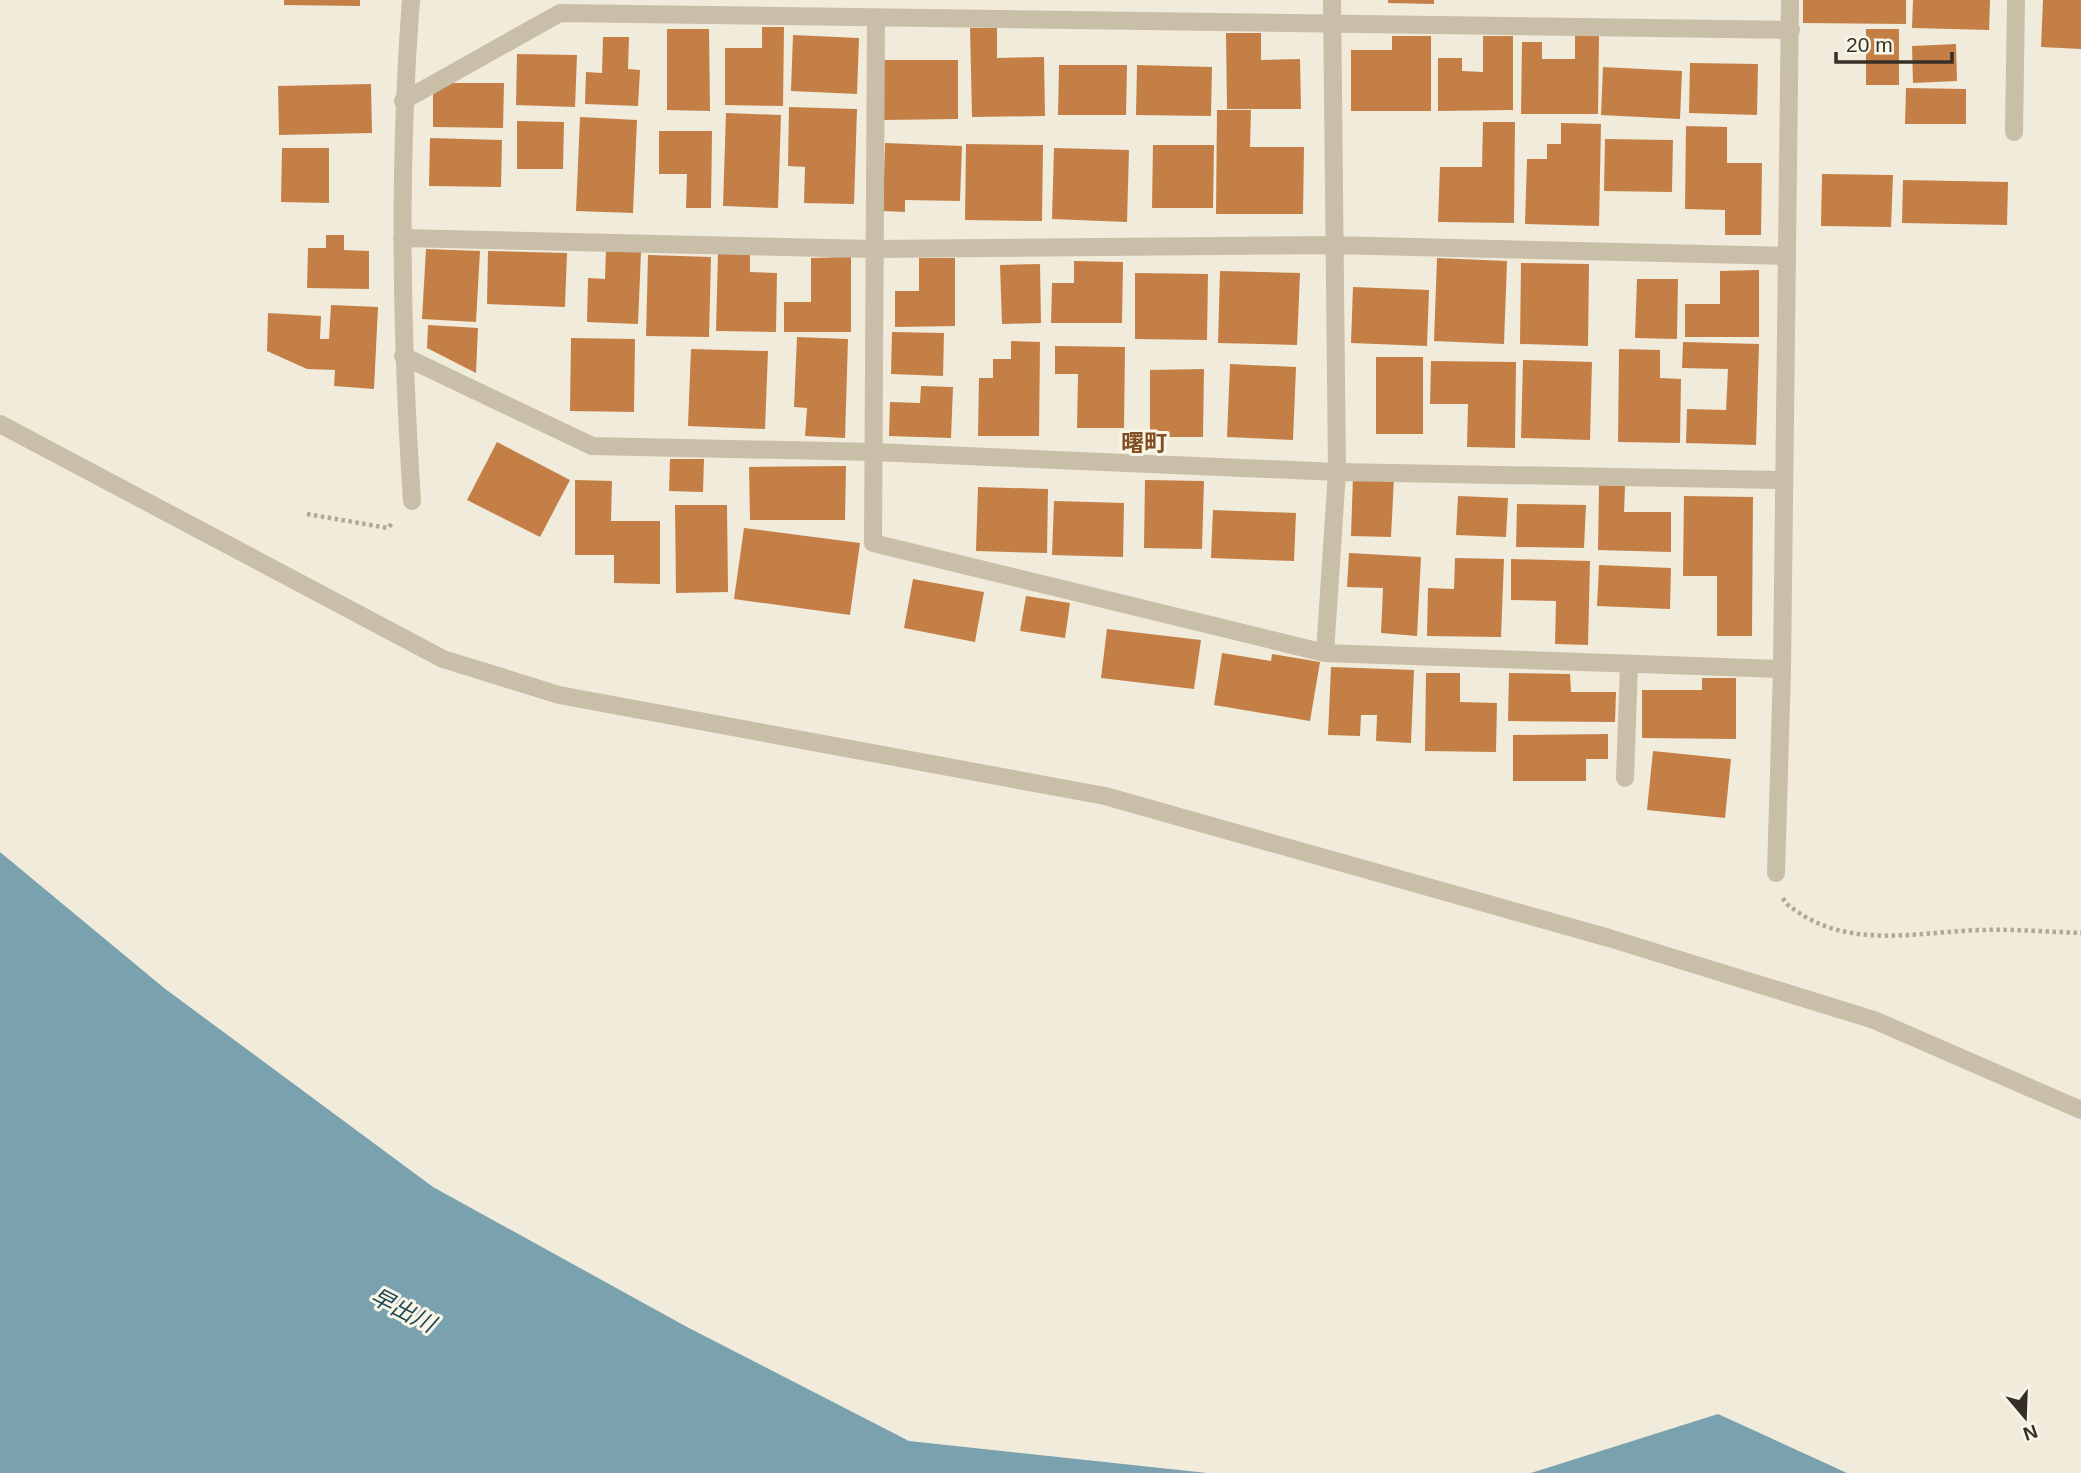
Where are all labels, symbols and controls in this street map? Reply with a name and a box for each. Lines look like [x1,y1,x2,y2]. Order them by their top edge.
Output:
scale bar [1836,21,1952,65]
text: 20 m [1846,33,1893,56]
district label: 曙町 [1121,430,1167,456]
water label: 早出川 [366,1283,442,1339]
north arrow [1990,1382,2060,1452]
text: N [2020,1420,2040,1445]

